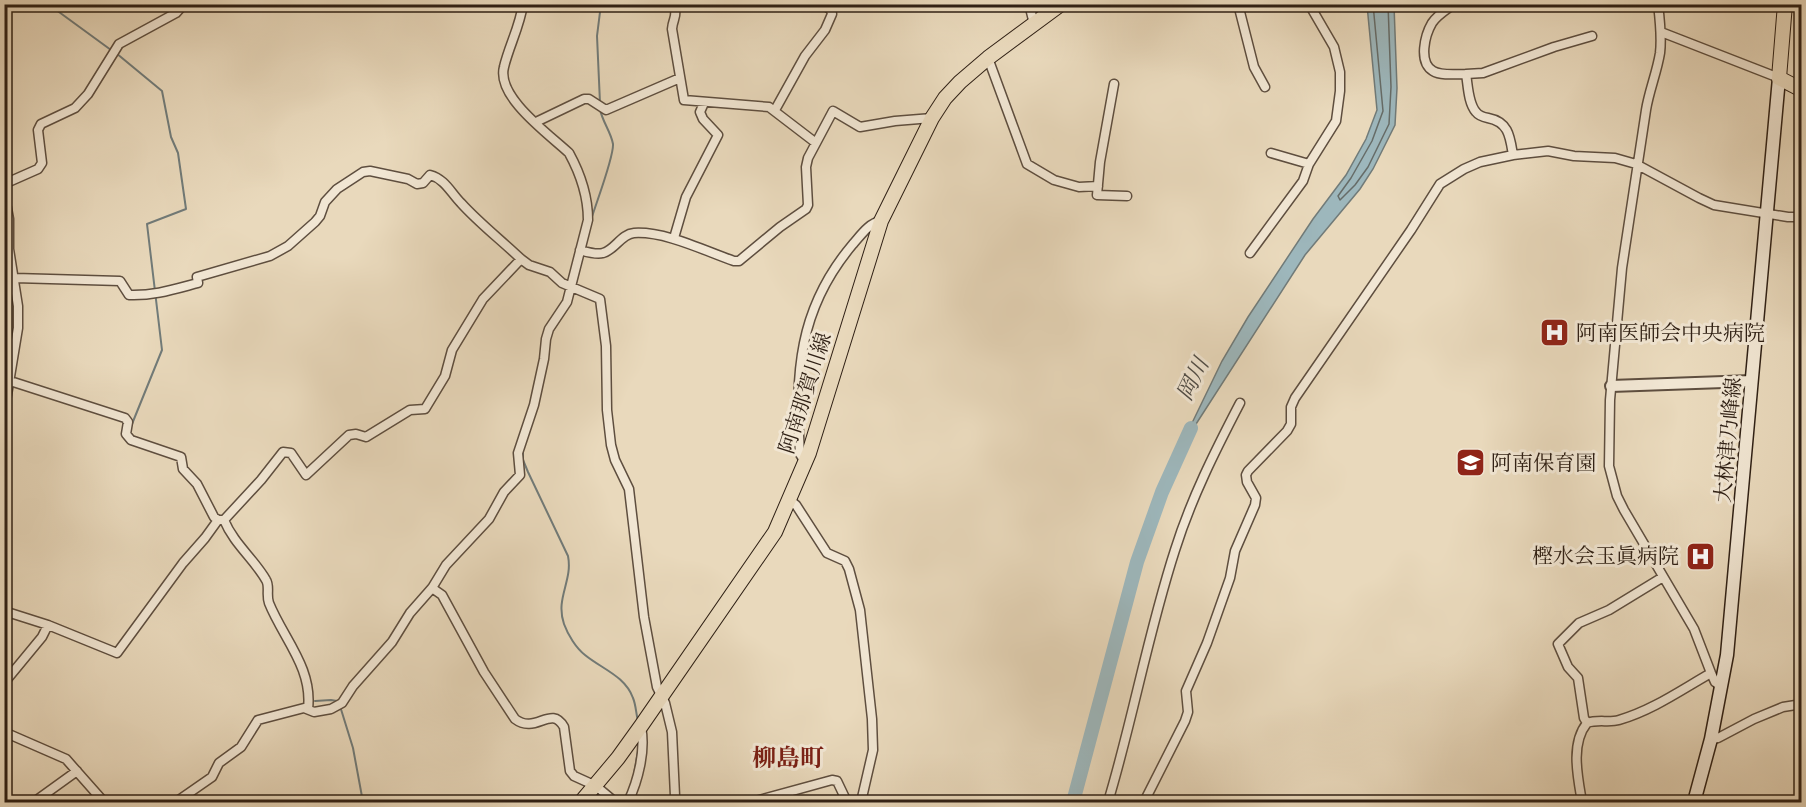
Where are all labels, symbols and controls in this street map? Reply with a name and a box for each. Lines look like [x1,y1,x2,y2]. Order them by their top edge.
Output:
hospital icon: 阿南医師会中央病院 [1539,317,1571,349]
place label: 阿南医師会中央病院 [1576,320,1765,349]
street label: 阿南那賀川線 [773,329,840,458]
water label: 岡川 [1171,352,1219,407]
street label: 大林津乃峰線 [1710,376,1749,504]
school or university icon: 阿南保育園 [1454,447,1486,479]
place label: 阿南保育園 [1491,450,1596,479]
hospital icon: 樫水会玉眞病院 [1684,540,1716,572]
place label: 樫水会玉眞病院 [1532,543,1679,572]
district label: 柳島町 [752,743,824,777]

